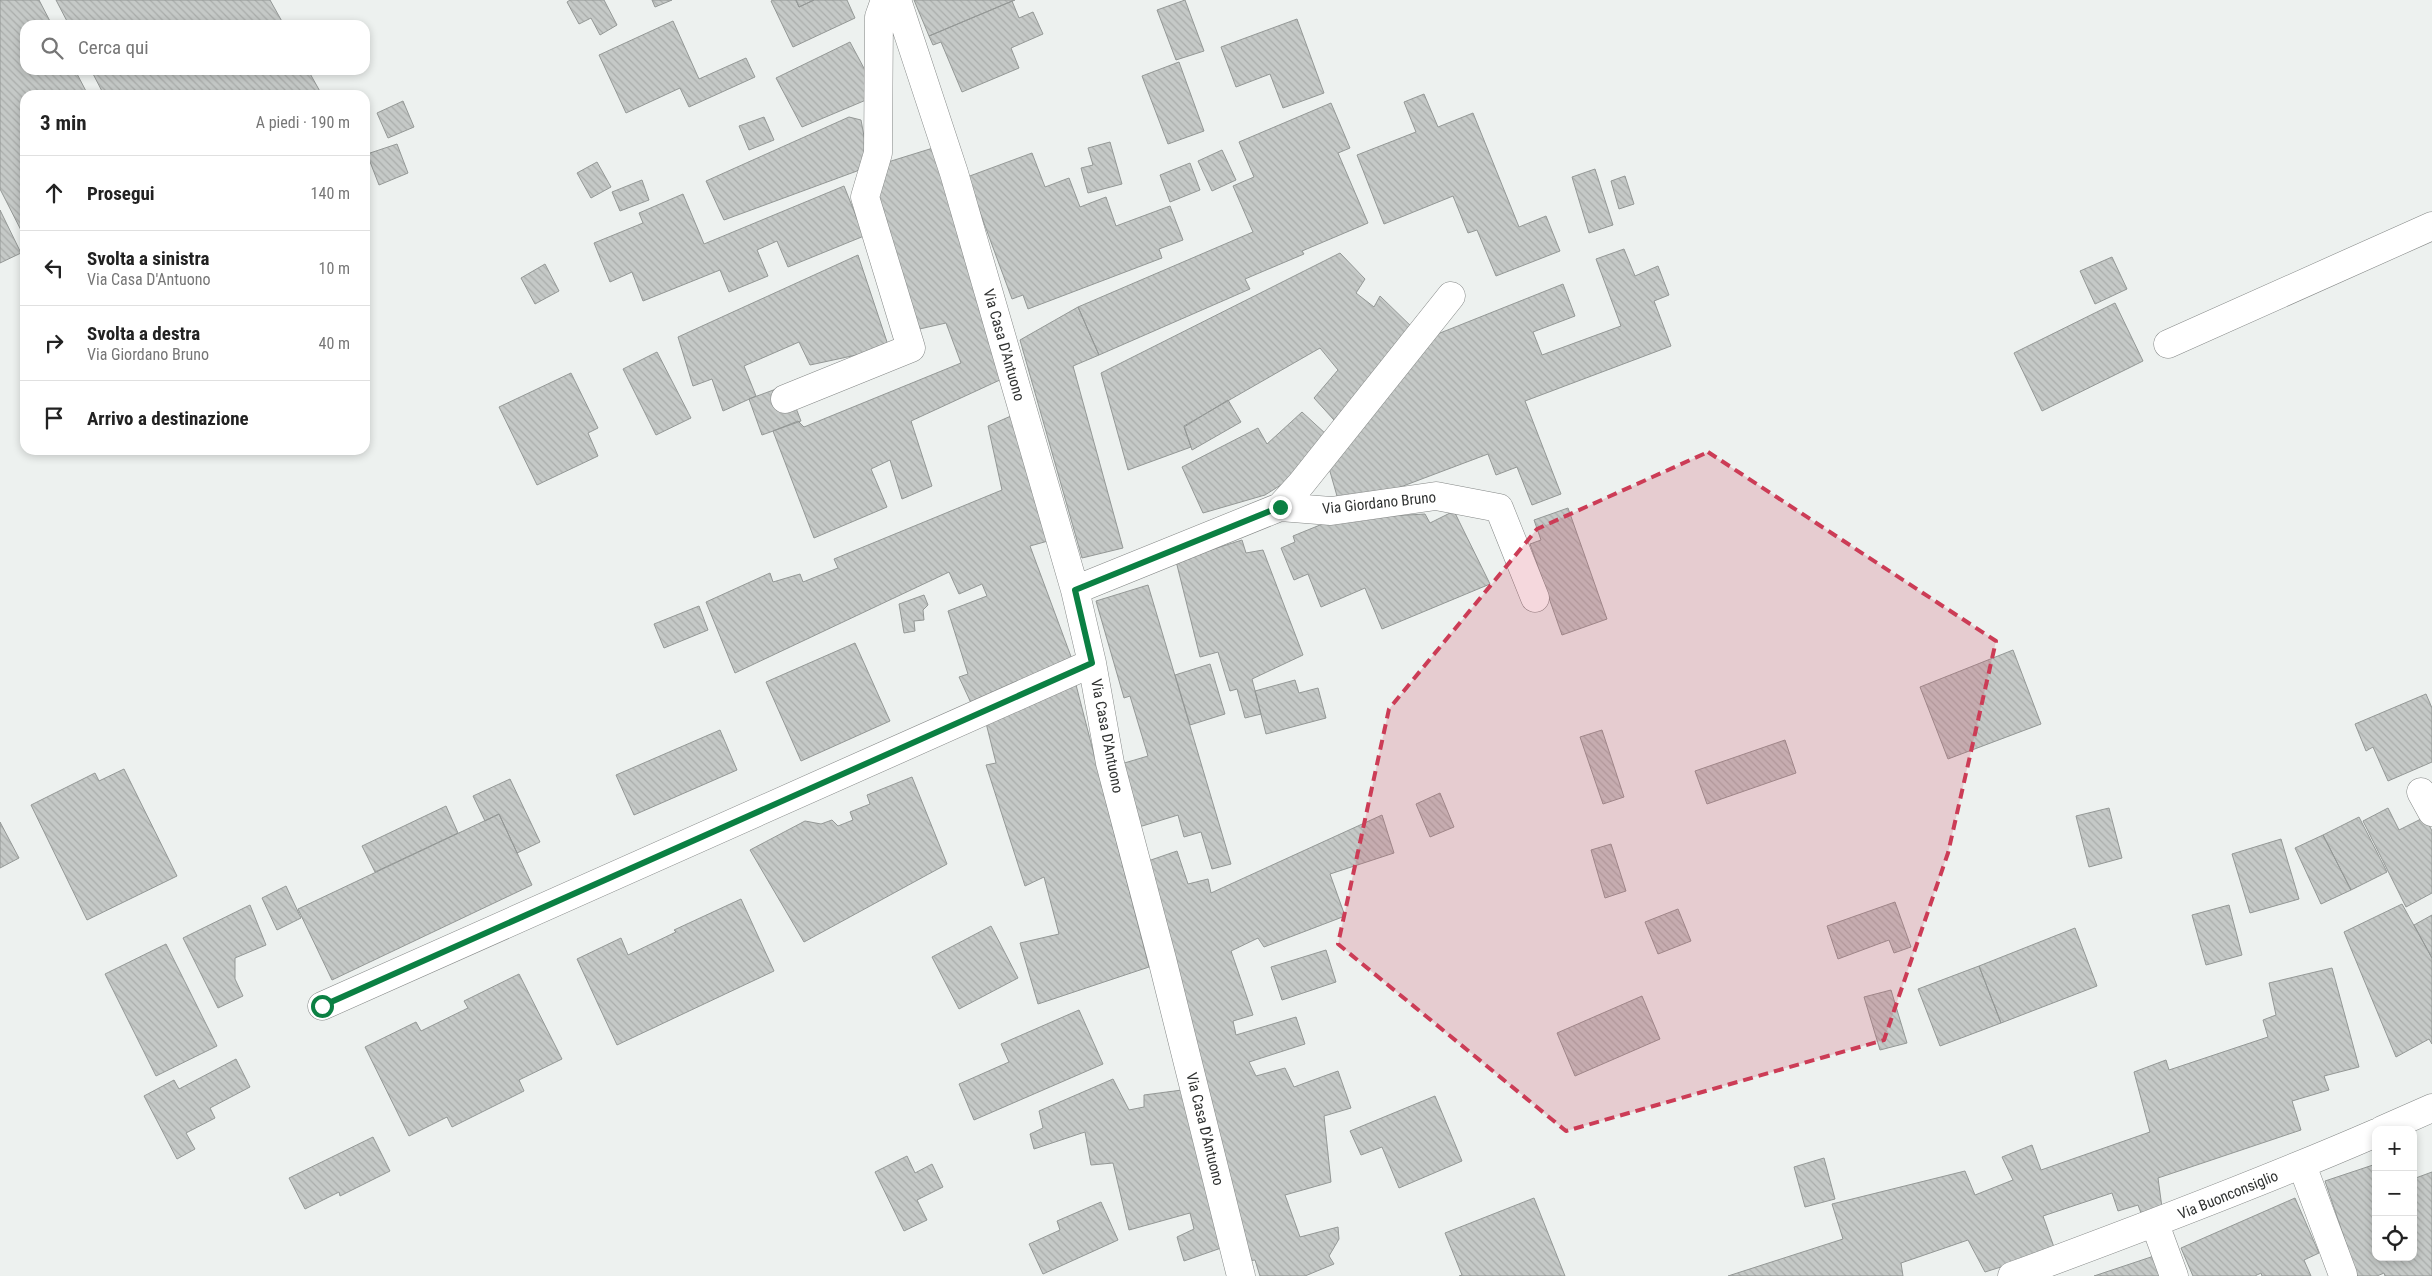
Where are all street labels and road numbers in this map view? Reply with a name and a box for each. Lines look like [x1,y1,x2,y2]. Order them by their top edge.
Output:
street label: Via Casa D'Antuono [979,287,1029,403]
street label: Via Giordano Bruno [1321,488,1437,518]
street label: Via Casa D'Antuono [1087,677,1127,795]
street label: Via Casa D'Antuono [1182,1071,1228,1187]
street label: Via Buonconsiglio [2175,1167,2281,1223]

